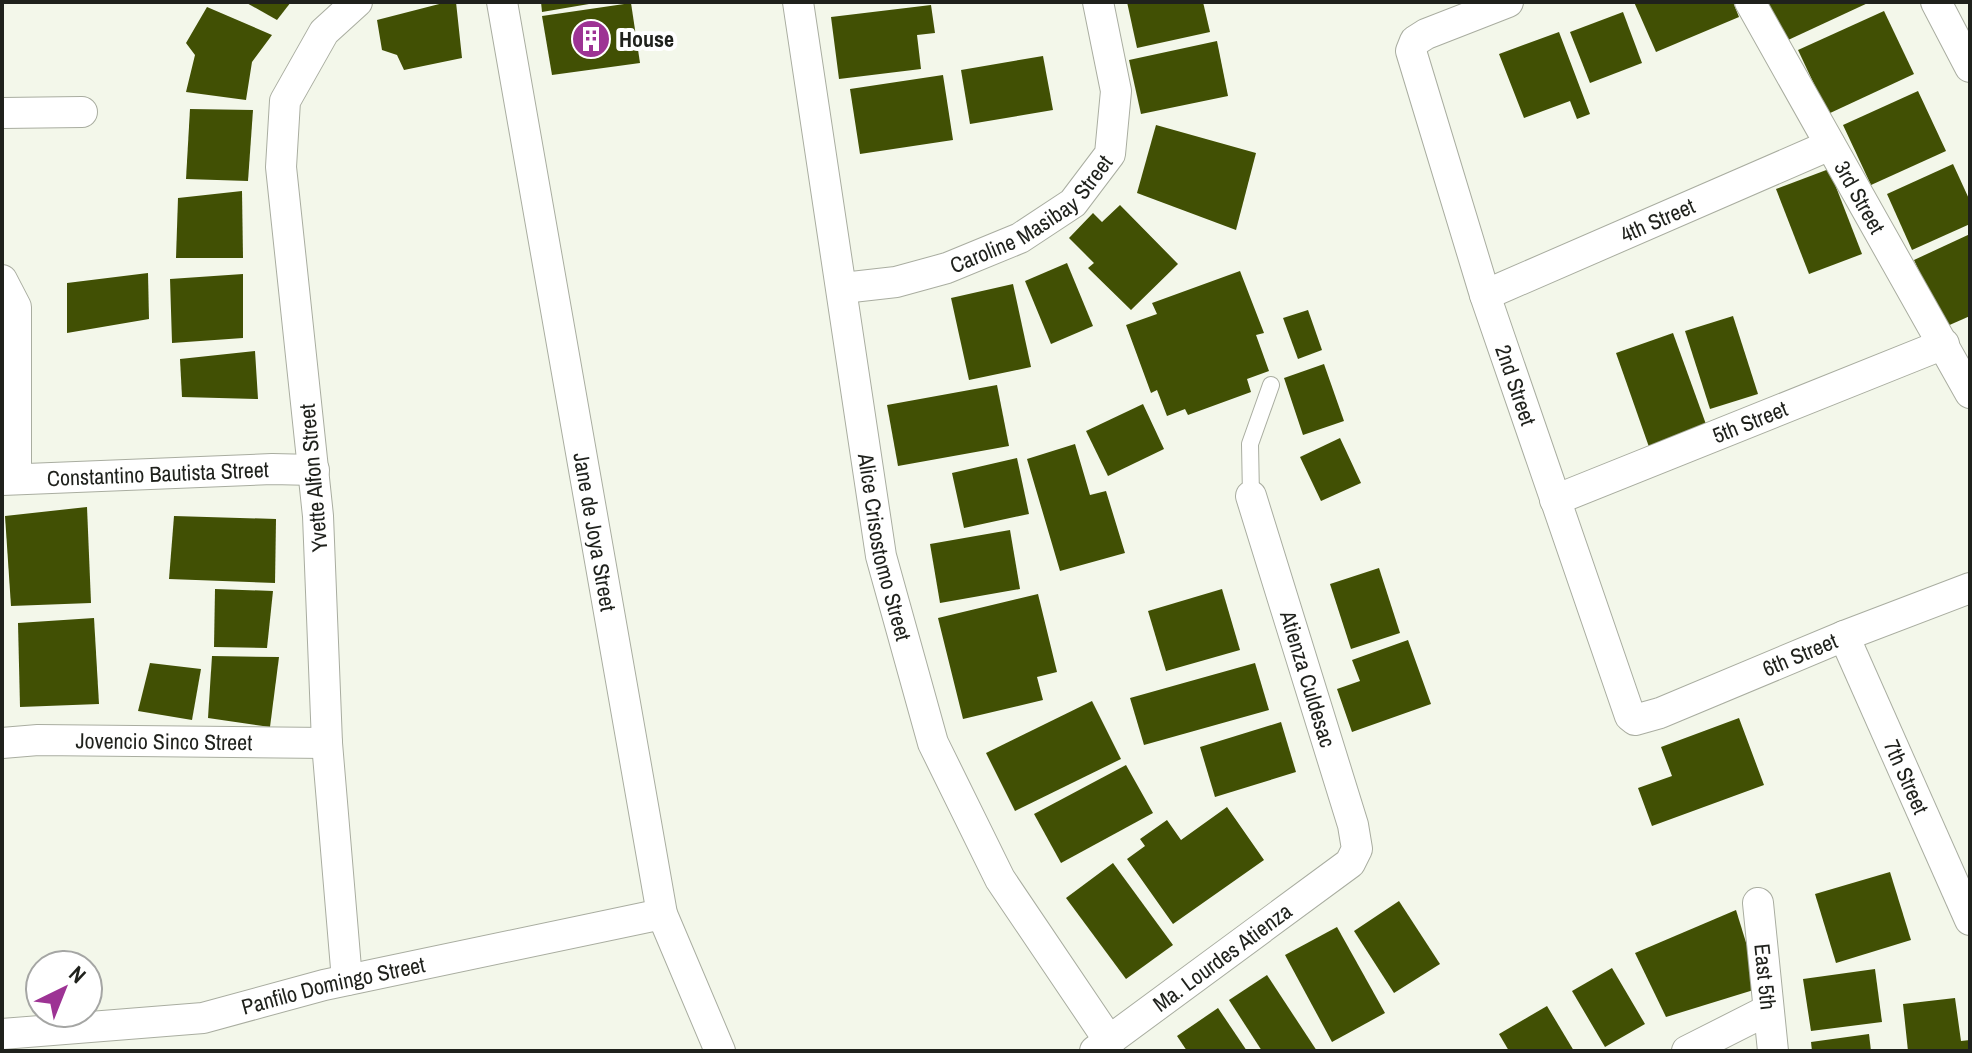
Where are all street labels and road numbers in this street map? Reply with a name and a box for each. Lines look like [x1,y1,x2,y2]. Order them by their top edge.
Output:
street label: Caroline Masibay Street [945,149,1119,280]
street label: 3rd Street [1827,155,1892,239]
street label: 4th Street [1615,191,1699,249]
street label: 2nd Street [1488,341,1544,429]
street label: 5th Street [1708,393,1792,450]
street label: Yvette Alfon Street [292,403,334,553]
street label: Jane de Joya Street [566,450,624,614]
street label: Alice Crisostomo Street [851,450,919,644]
street label: Constantino Bautista Street [46,454,269,493]
street label: Atienza Culdesac [1273,606,1343,751]
street label: 6th Street [1758,626,1842,683]
street label: Jovencio Sinco Street [75,725,252,757]
street label: 7th Street [1877,735,1936,819]
street label: Ma. Lourdes Atienza [1147,896,1298,1018]
street label: East 5th [1747,942,1784,1011]
street label: Panfilo Domingo Street [238,949,428,1022]

